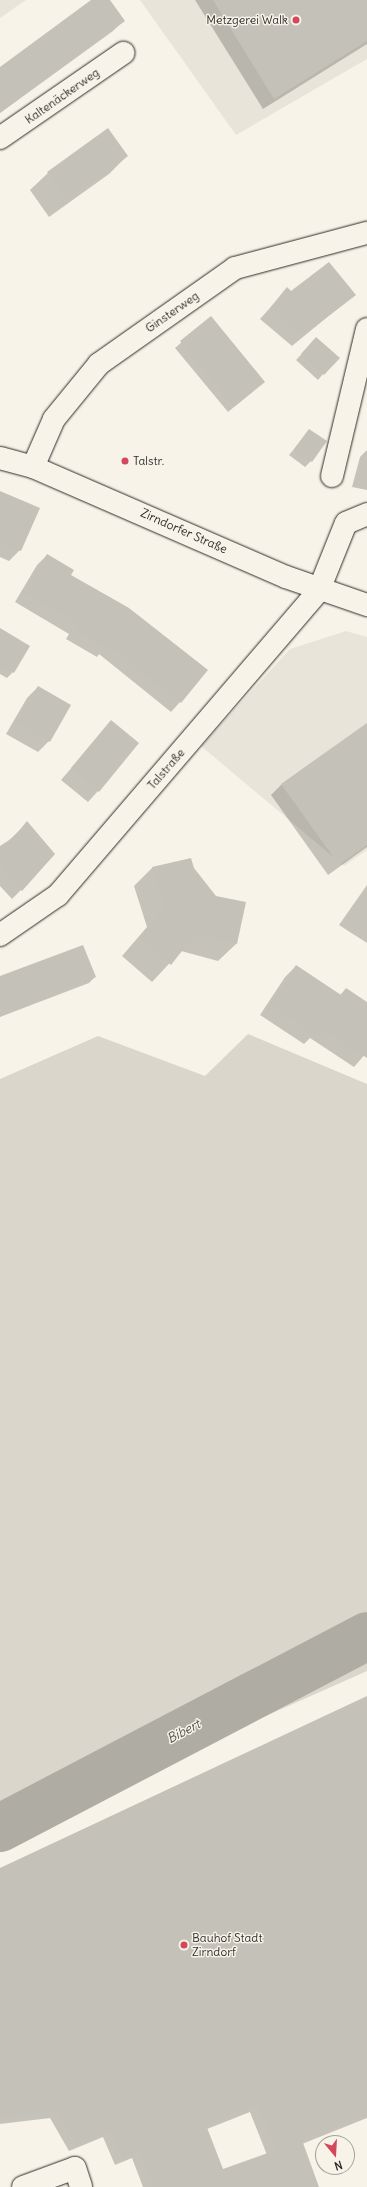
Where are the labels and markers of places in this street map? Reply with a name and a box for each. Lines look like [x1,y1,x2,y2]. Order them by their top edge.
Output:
place label: Metzgerei Walk [206,13,288,27]
marker: Metzgerei Walk [291,15,301,25]
place label: Talstr. [133,454,164,468]
marker: Talstr. [120,456,130,466]
place label: Bauhof Stadt Zirndorf [192,1931,262,1959]
marker: Bauhof Stadt Zirndorf [179,1940,189,1950]

